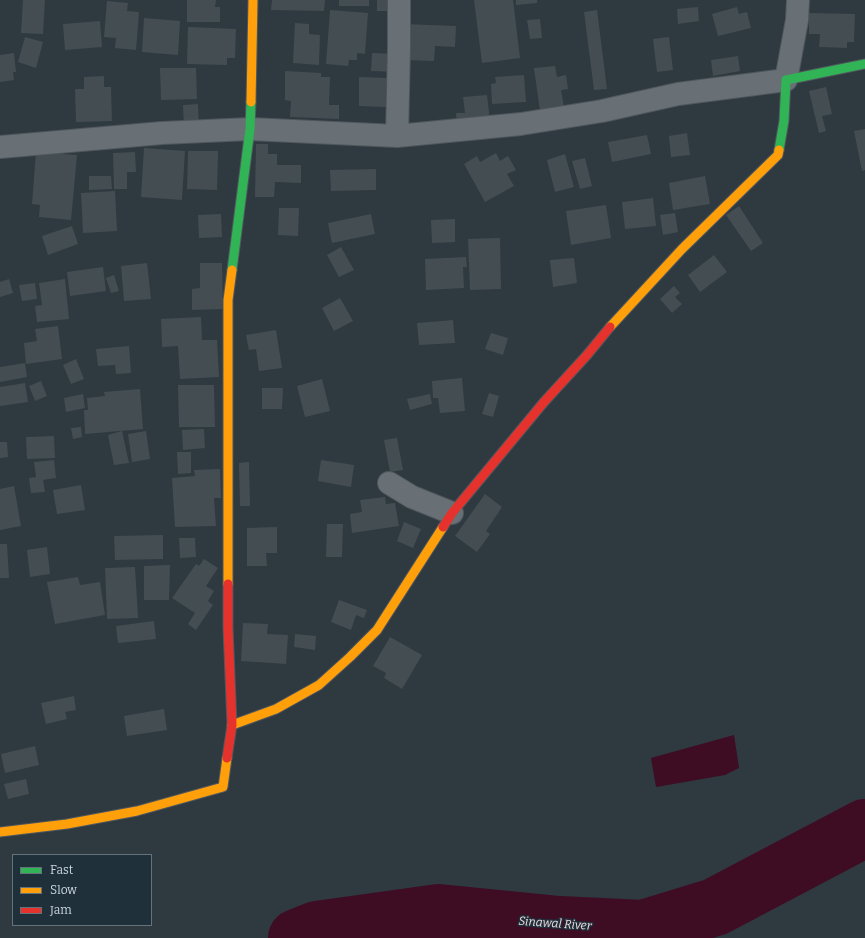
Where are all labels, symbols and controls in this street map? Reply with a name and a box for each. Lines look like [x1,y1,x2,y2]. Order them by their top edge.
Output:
legend [12,854,152,926]
text: Fast [50,863,73,877]
text: Slow [50,883,77,897]
text: Jam [50,903,72,917]
water label: Sinawal River [518,914,592,934]

